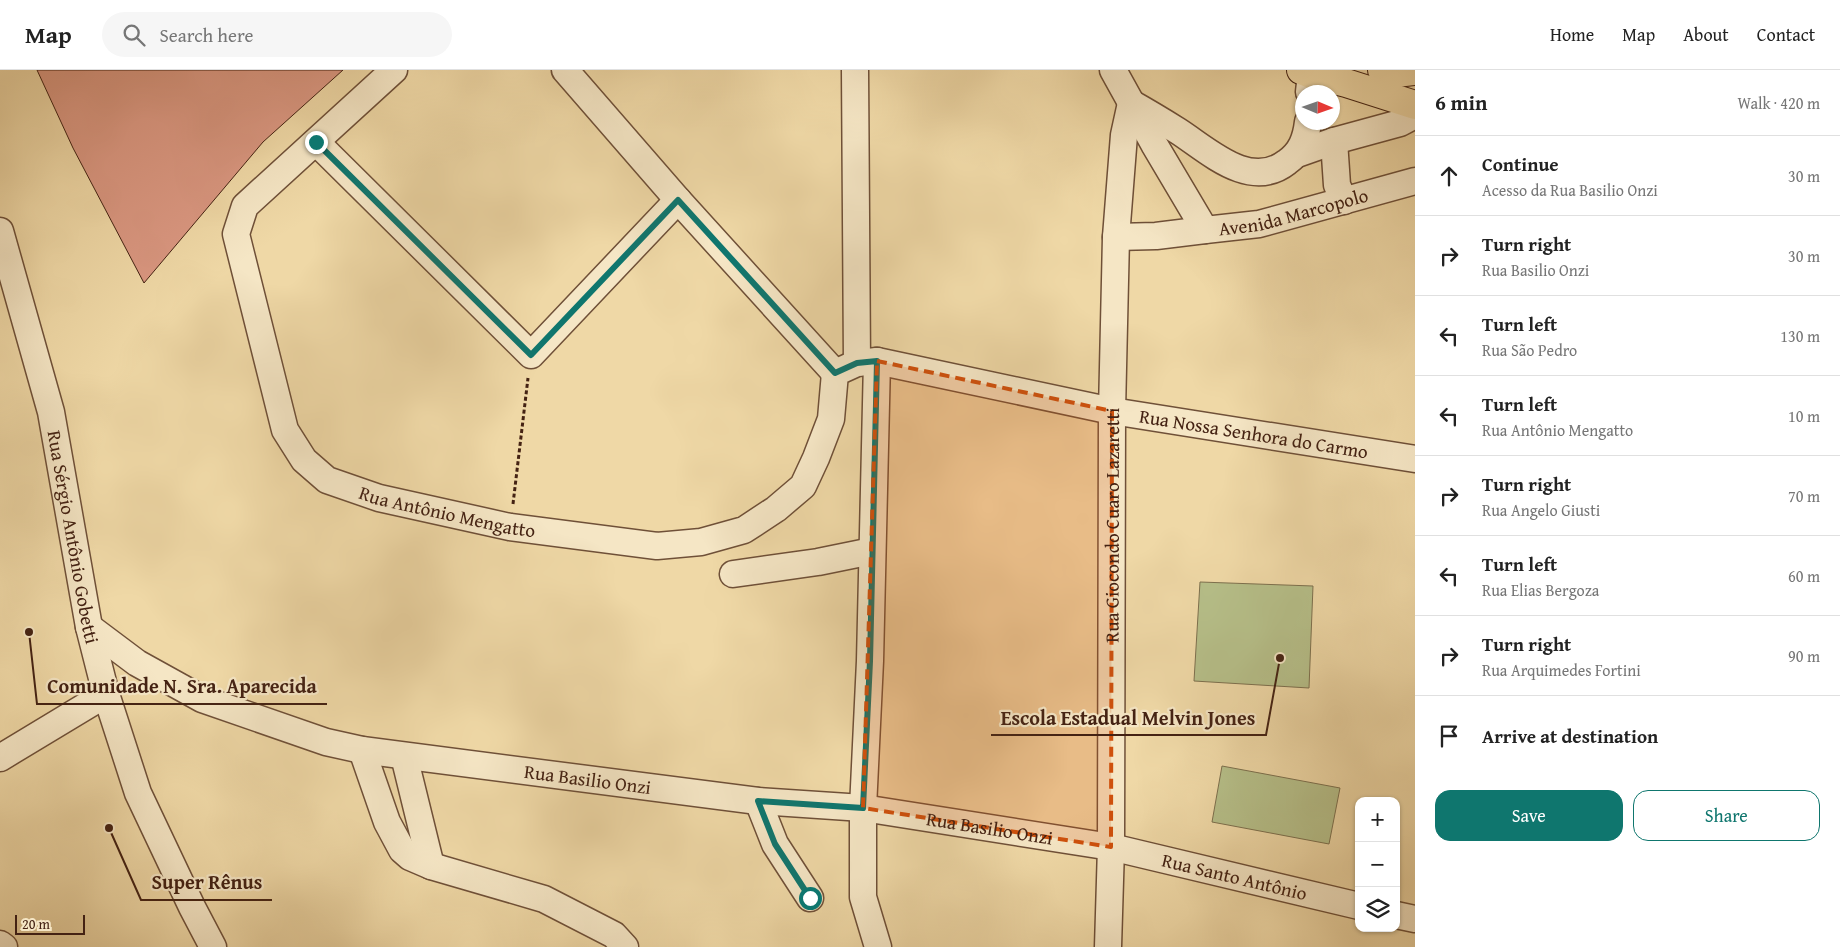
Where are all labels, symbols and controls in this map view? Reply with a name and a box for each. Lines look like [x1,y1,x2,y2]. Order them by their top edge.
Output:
search box [102,12,452,57]
text: Map [25,17,72,52]
icon: search [120,21,148,49]
text: Search here [160,21,253,49]
text: Home [1550,21,1594,48]
text: Map [1622,21,1655,48]
text: About [1683,21,1729,48]
text: Contact [1757,21,1815,48]
north arrow [1295,85,1340,130]
text: 6 min [1435,87,1487,118]
text: Walk · 420 m [1737,91,1820,115]
route end [305,131,328,154]
text: Continue [1482,150,1559,178]
icon: ahead [1435,162,1463,190]
text: 30 m [1788,164,1820,188]
text: Acesso da Rua Basilio Onzi [1482,178,1658,202]
street label: Avenida Marcopolo [1217,181,1371,242]
text: Turn right [1482,230,1571,258]
icon: right [1435,242,1463,270]
text: 30 m [1788,244,1820,268]
text: Rua Basilio Onzi [1482,258,1589,282]
text: Turn left [1482,310,1557,338]
icon: left [1435,322,1463,350]
text: 130 m [1780,324,1820,348]
text: Rua São Pedro [1482,338,1577,362]
text: Turn left [1482,390,1557,418]
street label: Rua Nossa Senhora do Carmo [1137,402,1370,465]
icon: left [1435,402,1463,430]
text: 10 m [1788,404,1820,428]
street label: Rua Giocondo Cuaro Lazaretti [1097,407,1126,643]
text: Rua Antônio Mengatto [1482,418,1633,442]
street label: Rua Sérgio Antônio Gobetti [40,428,107,647]
text: Turn right [1482,470,1571,498]
street label: Rua Antônio Mengatto [355,478,537,544]
icon: right [1435,482,1463,510]
text: 70 m [1788,484,1820,508]
text: Rua Angelo Giusti [1482,498,1600,522]
text: Turn left [1482,550,1557,578]
icon: left [1435,562,1463,590]
text: 60 m [1788,564,1820,588]
text: Rua Elias Bergoza [1482,578,1599,602]
text: Turn right [1482,630,1571,658]
icon: right [1435,642,1463,670]
text: 90 m [1788,644,1820,668]
text: Rua Arquimedes Fortini [1482,658,1641,682]
callout: Comunidade N. Sra. Aparecida [37,669,327,704]
text: Comunidade N. Sra. Aparecida [47,671,318,700]
callout: Escola Estadual Melvin Jones [991,700,1266,735]
text: Escola Estadual Melvin Jones [1001,703,1255,732]
icon: arrive [1435,722,1463,750]
text: Arrive at destination [1482,722,1658,750]
street label: Rua Basilio Onzi [523,757,653,801]
button: Save [1435,790,1623,841]
button: Share [1633,790,1820,841]
map controls [1355,797,1400,932]
button: + [1355,797,1400,842]
street label: Rua Basilio Onzi [924,804,1055,852]
button: − [1355,842,1400,887]
street label: Rua Santo Antônio [1159,846,1310,907]
callout: Super Rênus [141,865,272,900]
text: Super Rênus [152,867,262,896]
route start [799,887,822,910]
button: layers [1355,887,1400,932]
scale bar [15,912,85,935]
text: 20 m [22,914,50,934]

